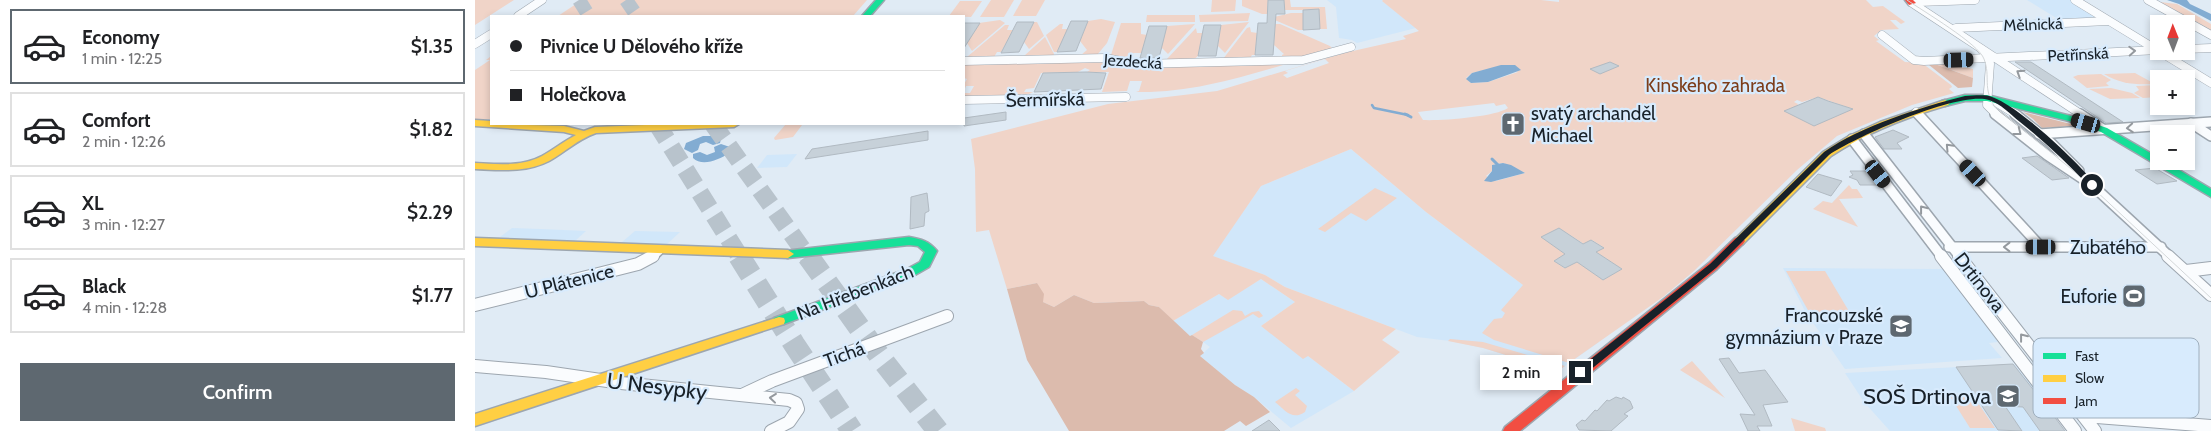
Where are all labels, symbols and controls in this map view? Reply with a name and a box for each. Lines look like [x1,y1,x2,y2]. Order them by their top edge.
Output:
street label: Mělnická [2003,14,2063,35]
north arrow [2150,15,2195,60]
map controls [2150,15,2195,170]
icon: car [22,24,67,69]
text: Economy [82,26,160,49]
text: $1.35 [411,35,453,58]
text: Pivnice U Dělového kříže [540,35,743,58]
street label: Petřínská [2047,43,2109,66]
one-way arrow [2129,46,2137,56]
text: 1 min · 12:25 [82,49,162,68]
street label: Jezdecká [1102,50,1163,73]
car [1943,52,1974,68]
one-way arrow [2016,70,2026,79]
button: + [2150,70,2195,115]
park label: Kinského zahrada [1645,74,1785,97]
text: Holečkova [540,83,626,106]
street label: Šermířská [1005,86,1085,112]
place label: svatý archanděl Michael [1531,102,1656,147]
icon: car [22,107,67,152]
text: Comfort [82,109,151,132]
church icon: svatý archanděl Michael [1500,111,1526,137]
car [2069,112,2102,134]
text: $1.82 [410,118,453,141]
one-way arrow [2126,122,2134,133]
button: − [2150,125,2195,170]
one-way arrow [2012,126,2021,134]
text: 2 min · 12:26 [82,132,166,151]
one-way arrow [1946,144,1955,153]
car [1957,157,1988,189]
car [1862,158,1893,190]
route start [2081,174,2103,196]
icon: car [22,190,67,235]
text: XL [82,192,103,215]
text: $2.29 [407,201,453,224]
one-way arrow [1920,205,1929,215]
text: 3 min · 12:27 [82,215,165,234]
street label: Zubatého [2070,236,2146,259]
car [2026,240,2056,255]
one-way arrow [2003,242,2010,252]
street label: Drtinova [1949,248,2010,317]
street label: U Plátenice [522,259,616,304]
street label: Na Hřebenkách [794,260,917,325]
icon: car [22,273,67,318]
text: Black [82,275,126,298]
sports icon: Euforie [2121,283,2147,309]
text: $1.77 [412,284,453,307]
place label: Euforie [2061,285,2117,308]
text: 4 min · 12:28 [82,298,167,317]
place label: Francouzské gymnázium v Praze [1726,304,1883,349]
school or university icon: Francouzské gymnázium v Praze [1888,313,1914,339]
one-way arrow [2020,334,2028,343]
street label: Tichá [820,336,868,372]
legend [2033,338,2199,418]
text: Fast [2075,347,2099,365]
callout: 2 min [1480,354,1563,390]
route end [1569,361,1591,383]
button: Confirm [20,363,455,421]
text: 2 min [1502,363,1540,382]
street label: U Nesypky [605,367,709,406]
text: Slow [2075,369,2104,387]
place label: SOŠ Drtinova [1863,383,1991,410]
school or university icon: SOŠ Drtinova [1995,383,2021,409]
text: Jam [2074,392,2097,410]
one-way arrow [769,393,777,404]

